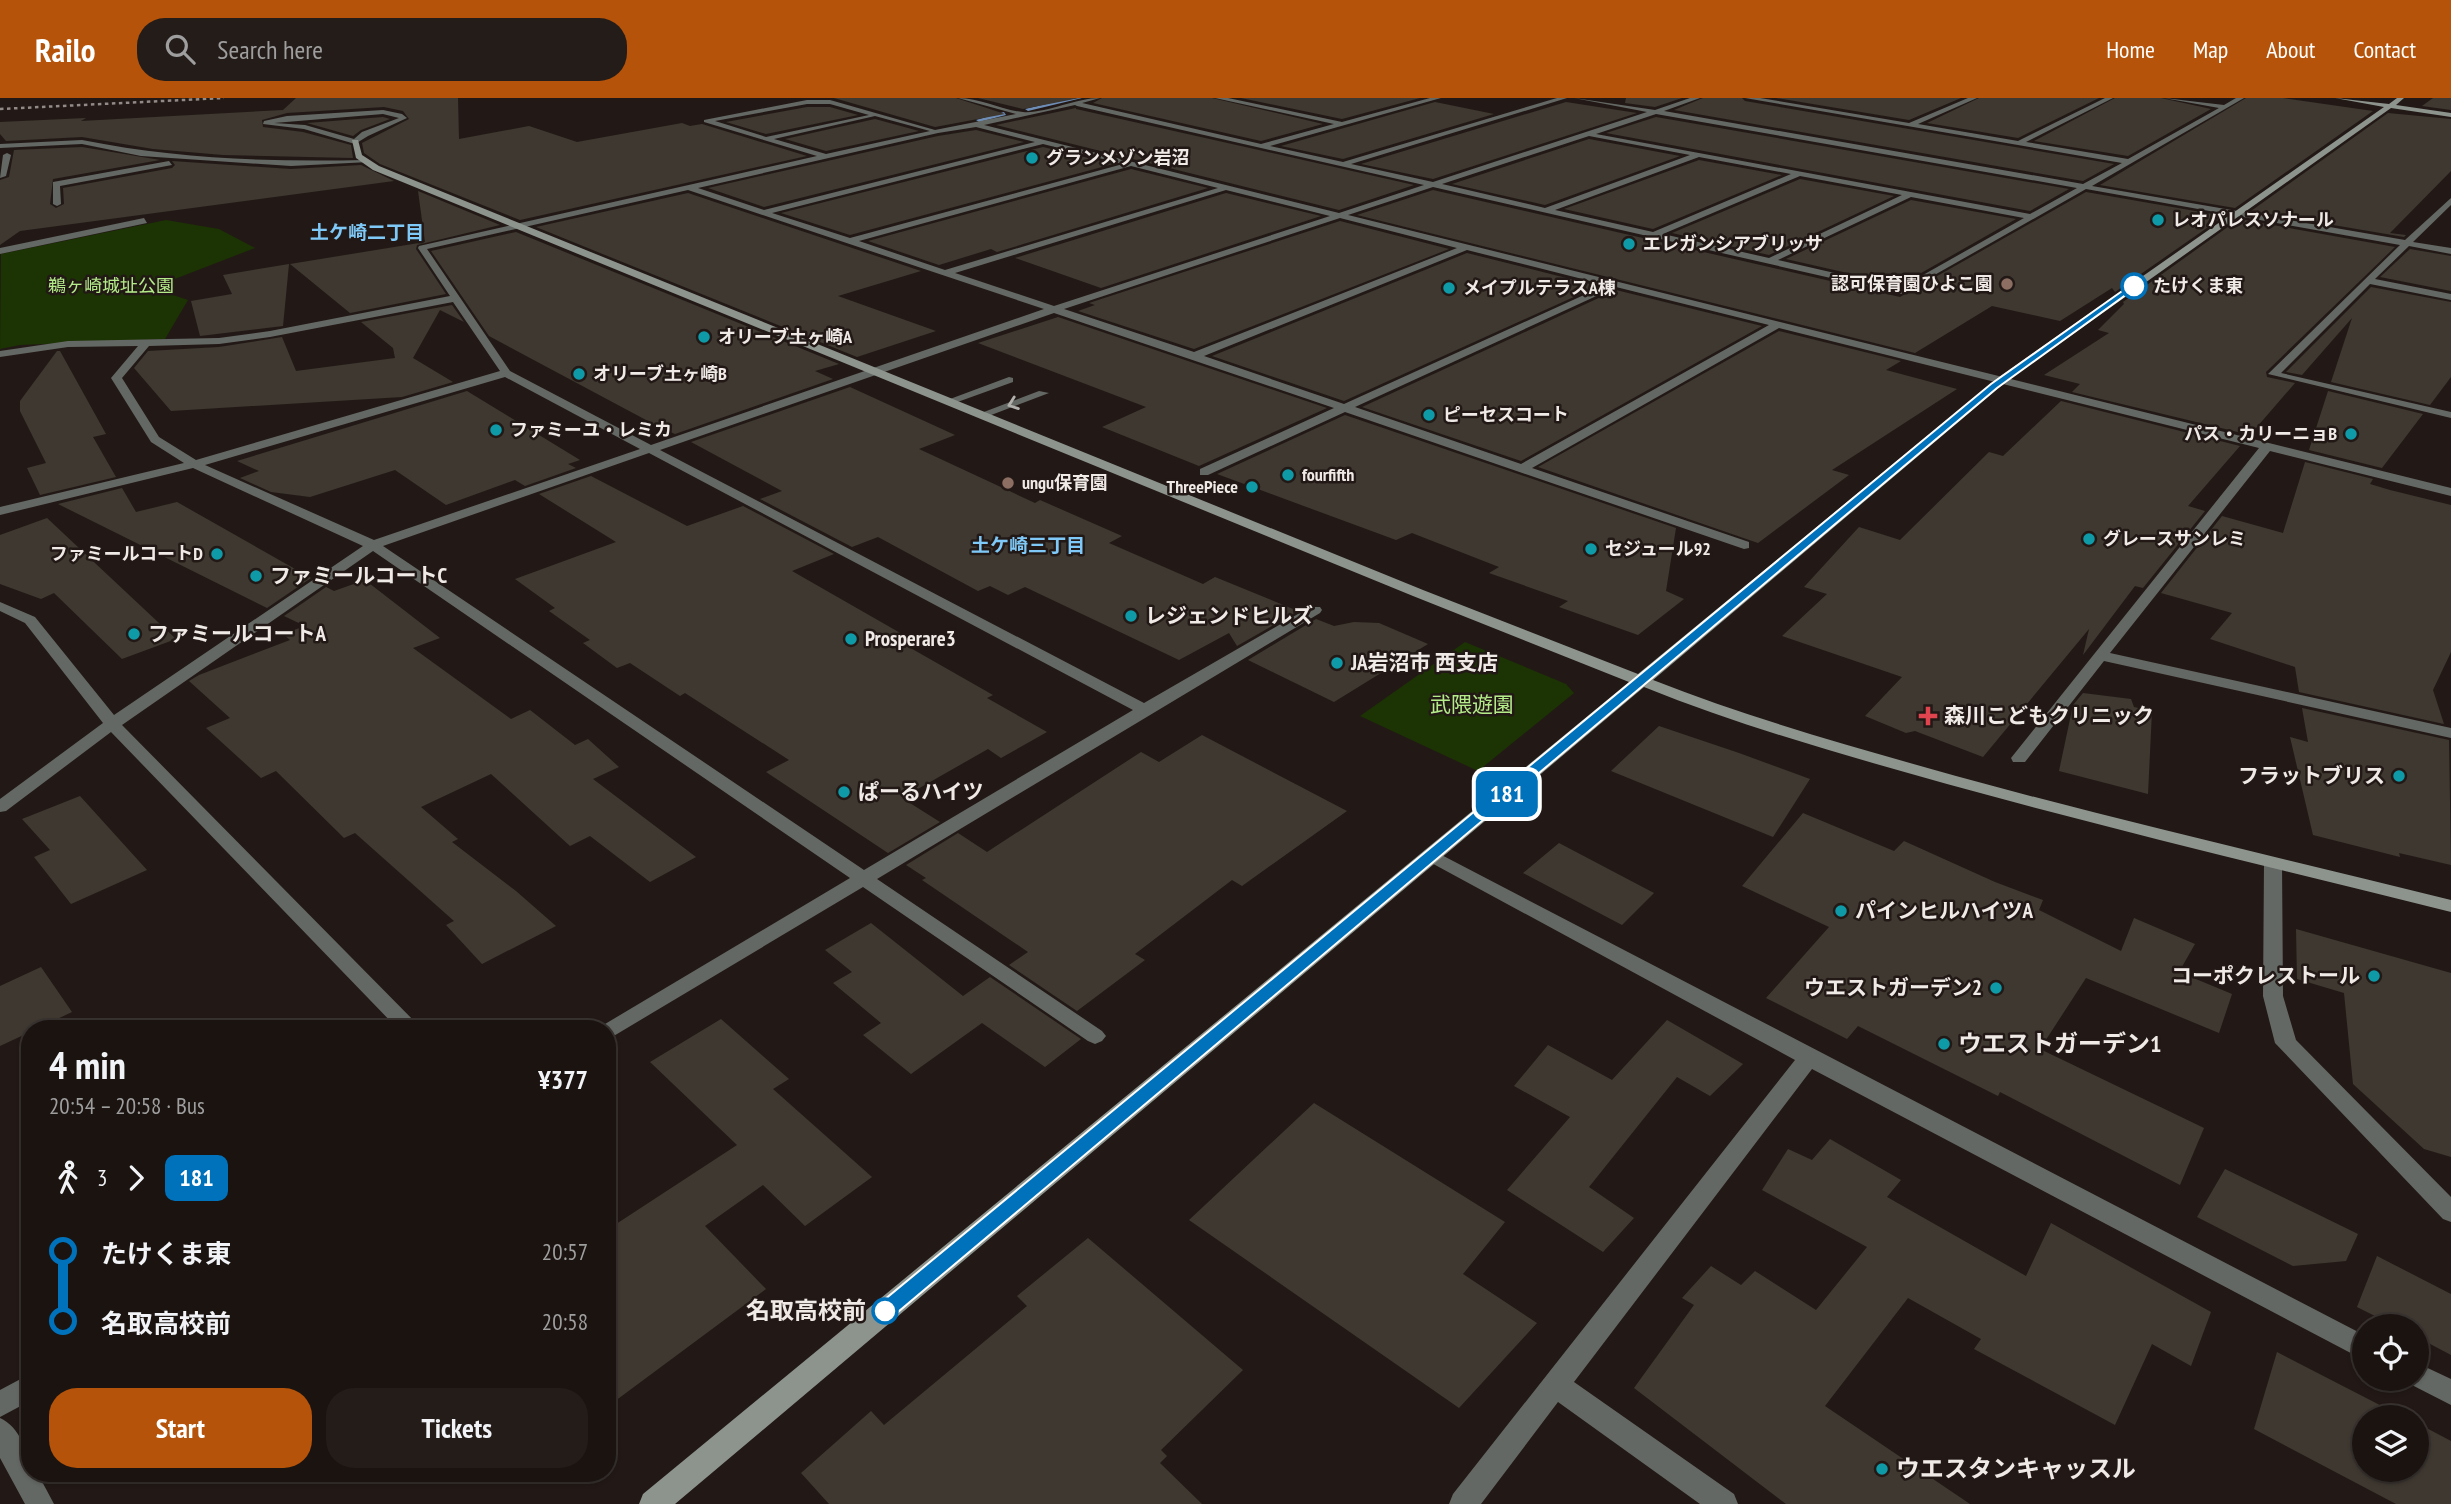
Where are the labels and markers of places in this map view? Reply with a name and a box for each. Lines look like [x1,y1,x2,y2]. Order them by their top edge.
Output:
place label: グランメゾン岩沼 [1046,146,1189,169]
marker: グランメゾン岩沼 [1024,150,1040,166]
place label: レオパレスソナール [2172,208,2334,231]
marker: レオパレスソナール [2150,212,2166,228]
place label: エレガンシアブリッサ [1643,232,1823,255]
marker: エレガンシアブリッサ [1621,236,1637,252]
place label: 認可保育園ひよこ園 [1831,272,1993,295]
marker: たけくま東 [2121,273,2147,299]
place label: たけくま東 [2153,274,2243,297]
place label: メイプルテラスA棟 [1463,276,1616,299]
marker: 認可保育園ひよこ園 [1999,276,2015,292]
marker: メイプルテラスA棟 [1441,280,1457,296]
place label: オリーブ土ヶ崎A [718,325,853,348]
marker: オリーブ土ヶ崎A [696,329,712,345]
place label: オリーブ土ヶ崎B [593,362,727,385]
marker: オリーブ土ヶ崎B [571,366,587,382]
place label: ピーセスコート [1443,403,1569,426]
marker: ピーセスコート [1421,407,1437,423]
place label: ファミーユ・レミカ [510,418,672,441]
marker: ファミーユ・レミカ [488,422,504,438]
place label: パス・カリーニョB [2184,422,2337,445]
marker: パス・カリーニョB [2343,426,2359,442]
place label: fourfifth [1302,463,1354,486]
marker: fourfifth [1280,467,1296,483]
place label: ungu保育園 [1022,471,1108,494]
marker: ungu保育園 [1000,475,1016,491]
place label: ThreePiece [1167,475,1238,498]
marker: ThreePiece [1244,479,1260,495]
place label: グレースサンレミ [2103,527,2246,550]
marker: グレースサンレミ [2081,531,2097,547]
place label: セジュール92 [1605,537,1711,560]
marker: セジュール92 [1583,541,1599,557]
place label: ファミールコートD [50,542,203,565]
marker: ファミールコートD [209,546,225,562]
place label: ファミールコートC [270,562,448,589]
marker: ファミールコートC [248,568,264,584]
place label: レジェンドヒルズ [1145,602,1313,629]
marker: レジェンドヒルズ [1123,608,1139,624]
place label: ファミールコートA [148,620,327,647]
place label: Prosperare3 [865,625,956,652]
marker: ファミールコートA [126,626,142,642]
marker: Prosperare3 [843,631,859,647]
place label: JA岩沼市 西支店 [1350,649,1498,676]
marker: JA岩沼市 西支店 [1329,655,1345,671]
place label: 森川こどもクリニック [1944,702,2154,729]
marker: 森川こどもクリニック [1918,706,1938,726]
place label: フラットブリス [2238,762,2385,789]
marker: フラットブリス [2391,768,2407,784]
place label: ぱーるハイツ [858,778,984,805]
marker: ぱーるハイツ [836,784,852,800]
place label: パインヒルハイツA [1855,897,2034,924]
marker: パインヒルハイツA [1833,903,1849,919]
place label: コーポクレストール [2171,962,2360,989]
marker: コーポクレストール [2366,968,2382,984]
place label: ウエストガーデン2 [1804,974,1982,1001]
marker: ウエストガーデン2 [1988,980,2004,996]
place label: ウエストガーデン1 [1958,1028,2161,1059]
marker: ウエストガーデン1 [1936,1036,1952,1052]
place label: 名取高校前 [746,1295,866,1326]
marker: 名取高校前 [872,1298,898,1324]
place label: ウエスタンキャッスル [1896,1453,2136,1484]
marker: ウエスタンキャッスル [1874,1461,1890,1477]

